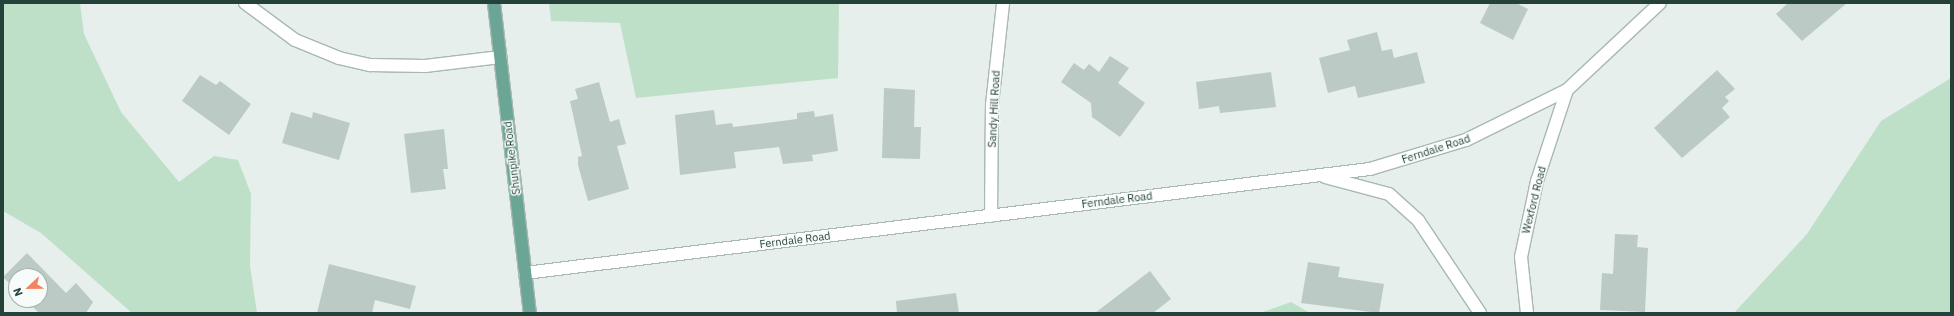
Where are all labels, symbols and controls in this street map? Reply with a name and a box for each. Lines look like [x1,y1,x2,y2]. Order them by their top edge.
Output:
street label: Sandy Hill Road [985,70,1003,148]
street label: Shunpike Road [501,121,523,195]
street label: Ferndale Road [1400,132,1472,166]
street label: Wexford Road [1519,165,1549,235]
street label: Ferndale Road [1081,189,1153,211]
street label: Ferndale Road [759,229,831,251]
north arrow [8,268,48,308]
text: N [10,286,26,298]

